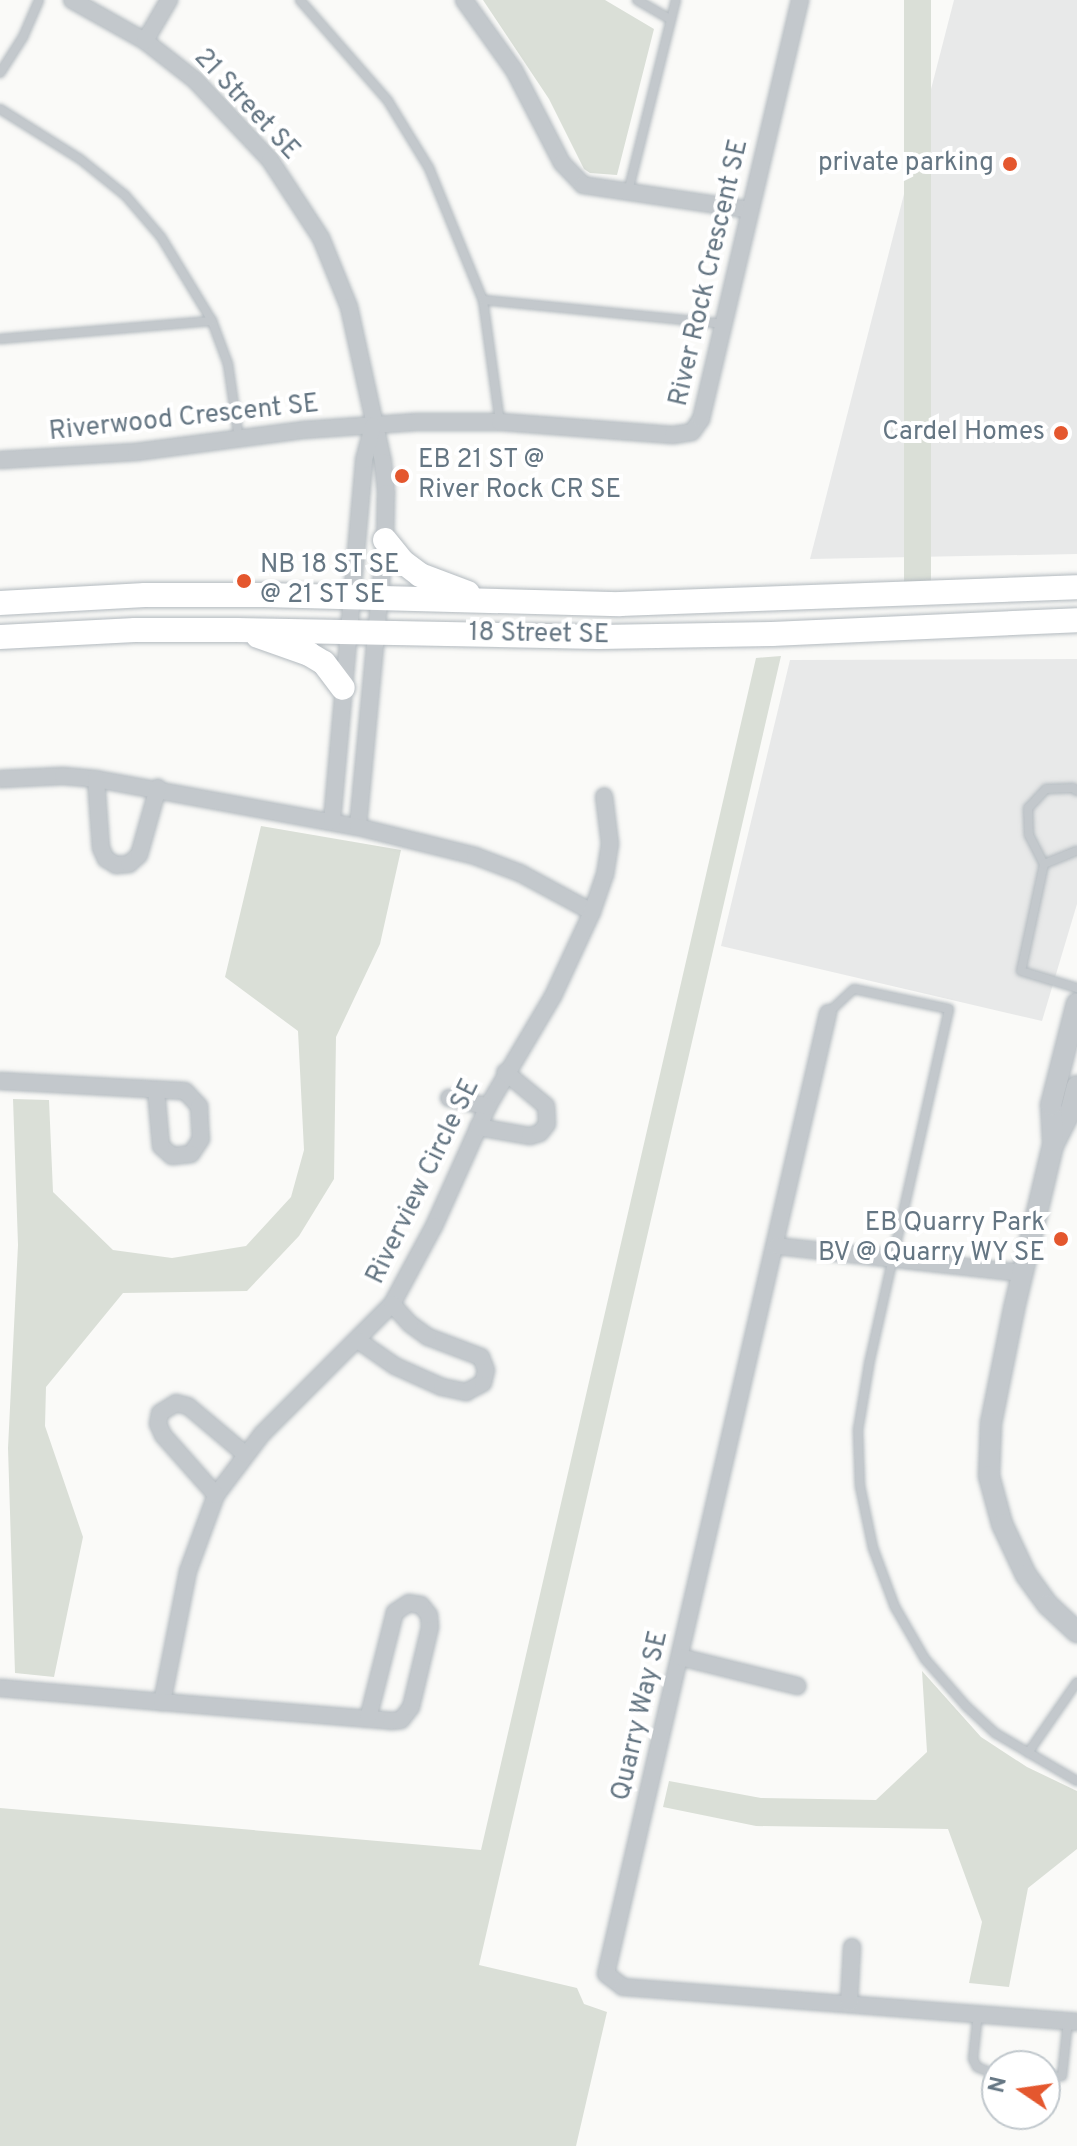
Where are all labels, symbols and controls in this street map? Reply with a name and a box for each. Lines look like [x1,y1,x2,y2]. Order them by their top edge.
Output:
street label: 21 Street SE [187,43,305,167]
street label: River Rock Crescent SE [664,137,756,409]
place label: private parking [818,148,994,180]
marker: private parking [1001,155,1019,173]
street label: Riverwood Crescent SE [48,389,320,449]
place label: Cardel Homes [882,417,1045,449]
marker: Cardel Homes [1052,424,1070,442]
place label: EB 21 ST @ River Rock CR SE [418,445,621,506]
marker: EB 21 ST @ River Rock CR SE [393,467,411,485]
place label: NB 18 ST SE @ 21 ST SE [260,550,401,612]
marker: NB 18 ST SE @ 21 ST SE [235,572,253,590]
street label: 18 Street SE [468,618,610,652]
street label: Riverview Circle SE [361,1075,487,1289]
place label: EB Quarry Park BV @ Quarry WY SE [816,1208,1045,1270]
marker: EB Quarry Park BV @ Quarry WY SE [1052,1230,1070,1248]
street label: Quarry Way SE [606,1628,676,1804]
north arrow [981,2050,1061,2130]
text: N [984,2074,1014,2096]

